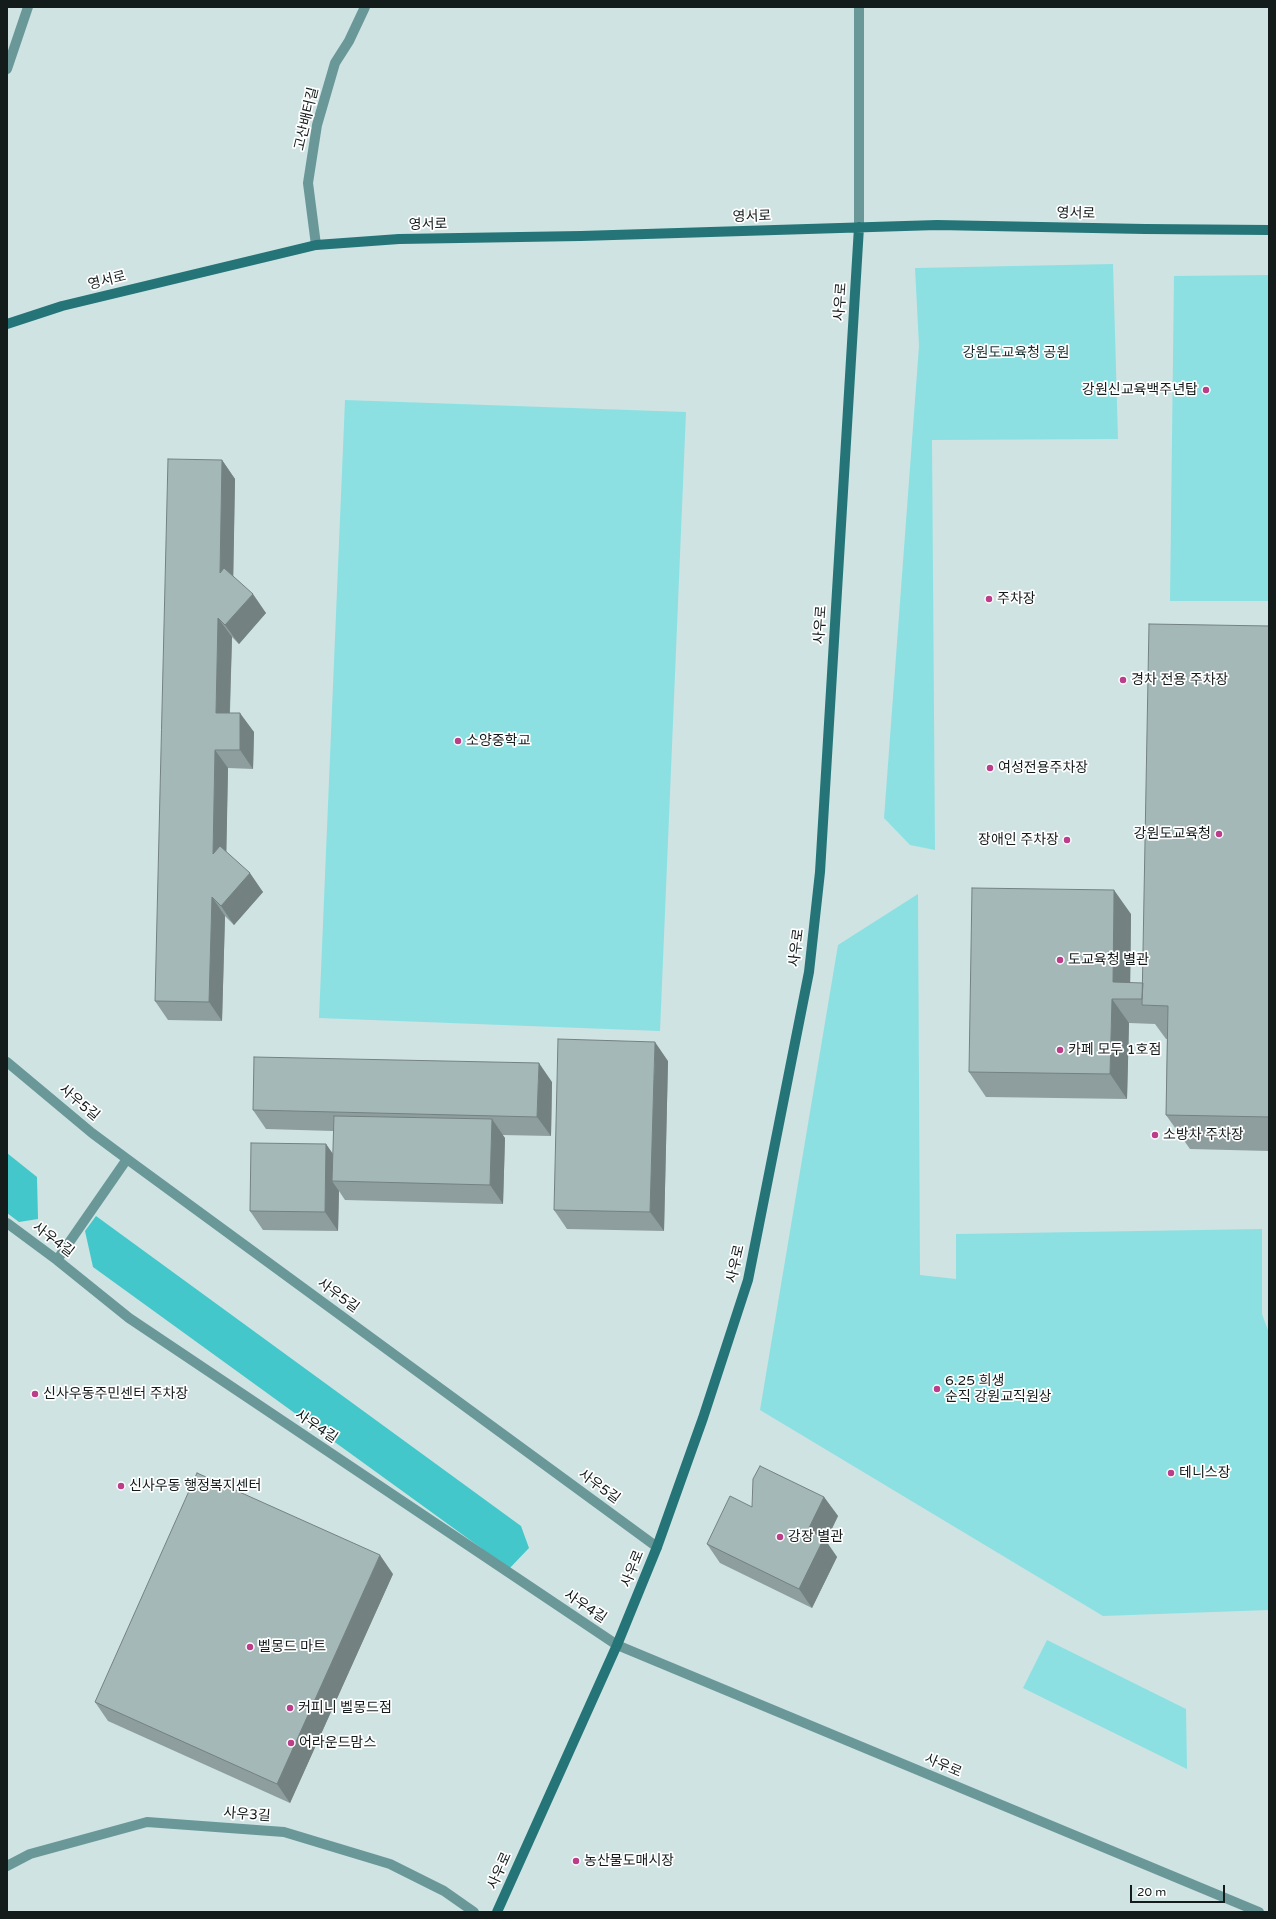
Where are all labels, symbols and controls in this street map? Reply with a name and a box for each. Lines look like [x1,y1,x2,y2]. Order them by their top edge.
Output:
street label: 고산배터길 [292,86,322,152]
street label: 영서로 [1057,205,1095,223]
street label: 영서로 [732,208,772,226]
street label: 영서로 [409,216,447,234]
street label: 영서로 [86,268,128,294]
street label: 사우로 [831,282,851,322]
park label: 강원도교육청 공원 [963,345,1069,361]
place label: 강원신교육백주년탑 [1082,382,1198,398]
marker: 강원신교육백주년탑 [1201,385,1211,395]
place label: 주차장 [997,591,1036,607]
marker: 주차장 [984,594,994,604]
street label: 사우로 [811,605,831,645]
place label: 경차 전용 주차장 [1131,672,1228,688]
marker: 경차 전용 주차장 [1118,675,1128,685]
place label: 소양중학교 [466,733,530,749]
marker: 소양중학교 [453,736,463,746]
place label: 여성전용주차장 [998,760,1088,776]
marker: 여성전용주차장 [985,763,995,773]
place label: 강원도교육청 [1134,826,1211,842]
marker: 강원도교육청 [1214,829,1224,839]
place label: 장애인 주차장 [978,832,1059,848]
marker: 장애인 주차장 [1062,835,1072,845]
street label: 사우로 [786,928,808,968]
place label: 도교육청 별관 [1068,952,1149,968]
marker: 도교육청 별관 [1055,955,1065,965]
place label: 카페 모두 1호점 [1068,1042,1161,1058]
marker: 카페 모두 1호점 [1055,1045,1065,1055]
street label: 사우5길 [55,1081,103,1125]
place label: 소방차 주차장 [1163,1127,1244,1143]
marker: 소방차 주차장 [1150,1130,1160,1140]
street label: 사우4길 [29,1219,77,1261]
street label: 사우로 [723,1243,749,1285]
street label: 사우5길 [314,1275,362,1317]
place label: 6.25 희생 순직 강원교직원상 [945,1373,1052,1406]
marker: 6.25 희생 순직 강원교직원상 [932,1384,942,1394]
place label: 신사우동주민센터 주차장 [43,1386,188,1402]
marker: 신사우동주민센터 주차장 [30,1389,40,1399]
street label: 사우4길 [292,1407,340,1447]
place label: 테니스장 [1179,1465,1231,1481]
street label: 사우5길 [575,1466,623,1508]
marker: 테니스장 [1166,1468,1176,1478]
place label: 신사우동 행정복지센터 [129,1478,261,1494]
marker: 신사우동 행정복지센터 [116,1481,126,1491]
place label: 강장 별관 [788,1529,843,1545]
marker: 강장 별관 [775,1532,785,1542]
street label: 사우로 [618,1548,648,1590]
street label: 사우4길 [561,1587,609,1627]
place label: 벨몽드 마트 [258,1639,326,1655]
marker: 벨몽드 마트 [245,1642,255,1652]
place label: 커피니 벨몽드점 [298,1700,392,1716]
marker: 커피니 벨몽드점 [285,1703,295,1713]
place label: 어라운드맘스 [299,1735,376,1751]
marker: 어라운드맘스 [286,1738,296,1748]
street label: 사우로 [922,1751,964,1781]
street label: 사우3길 [223,1805,271,1825]
street label: 사우로 [484,1850,516,1892]
place label: 농산물도매시장 [584,1853,674,1869]
marker: 농산물도매시장 [571,1856,581,1866]
scale bar [1132,1877,1227,1903]
text: 20 m [1137,1885,1166,1899]

